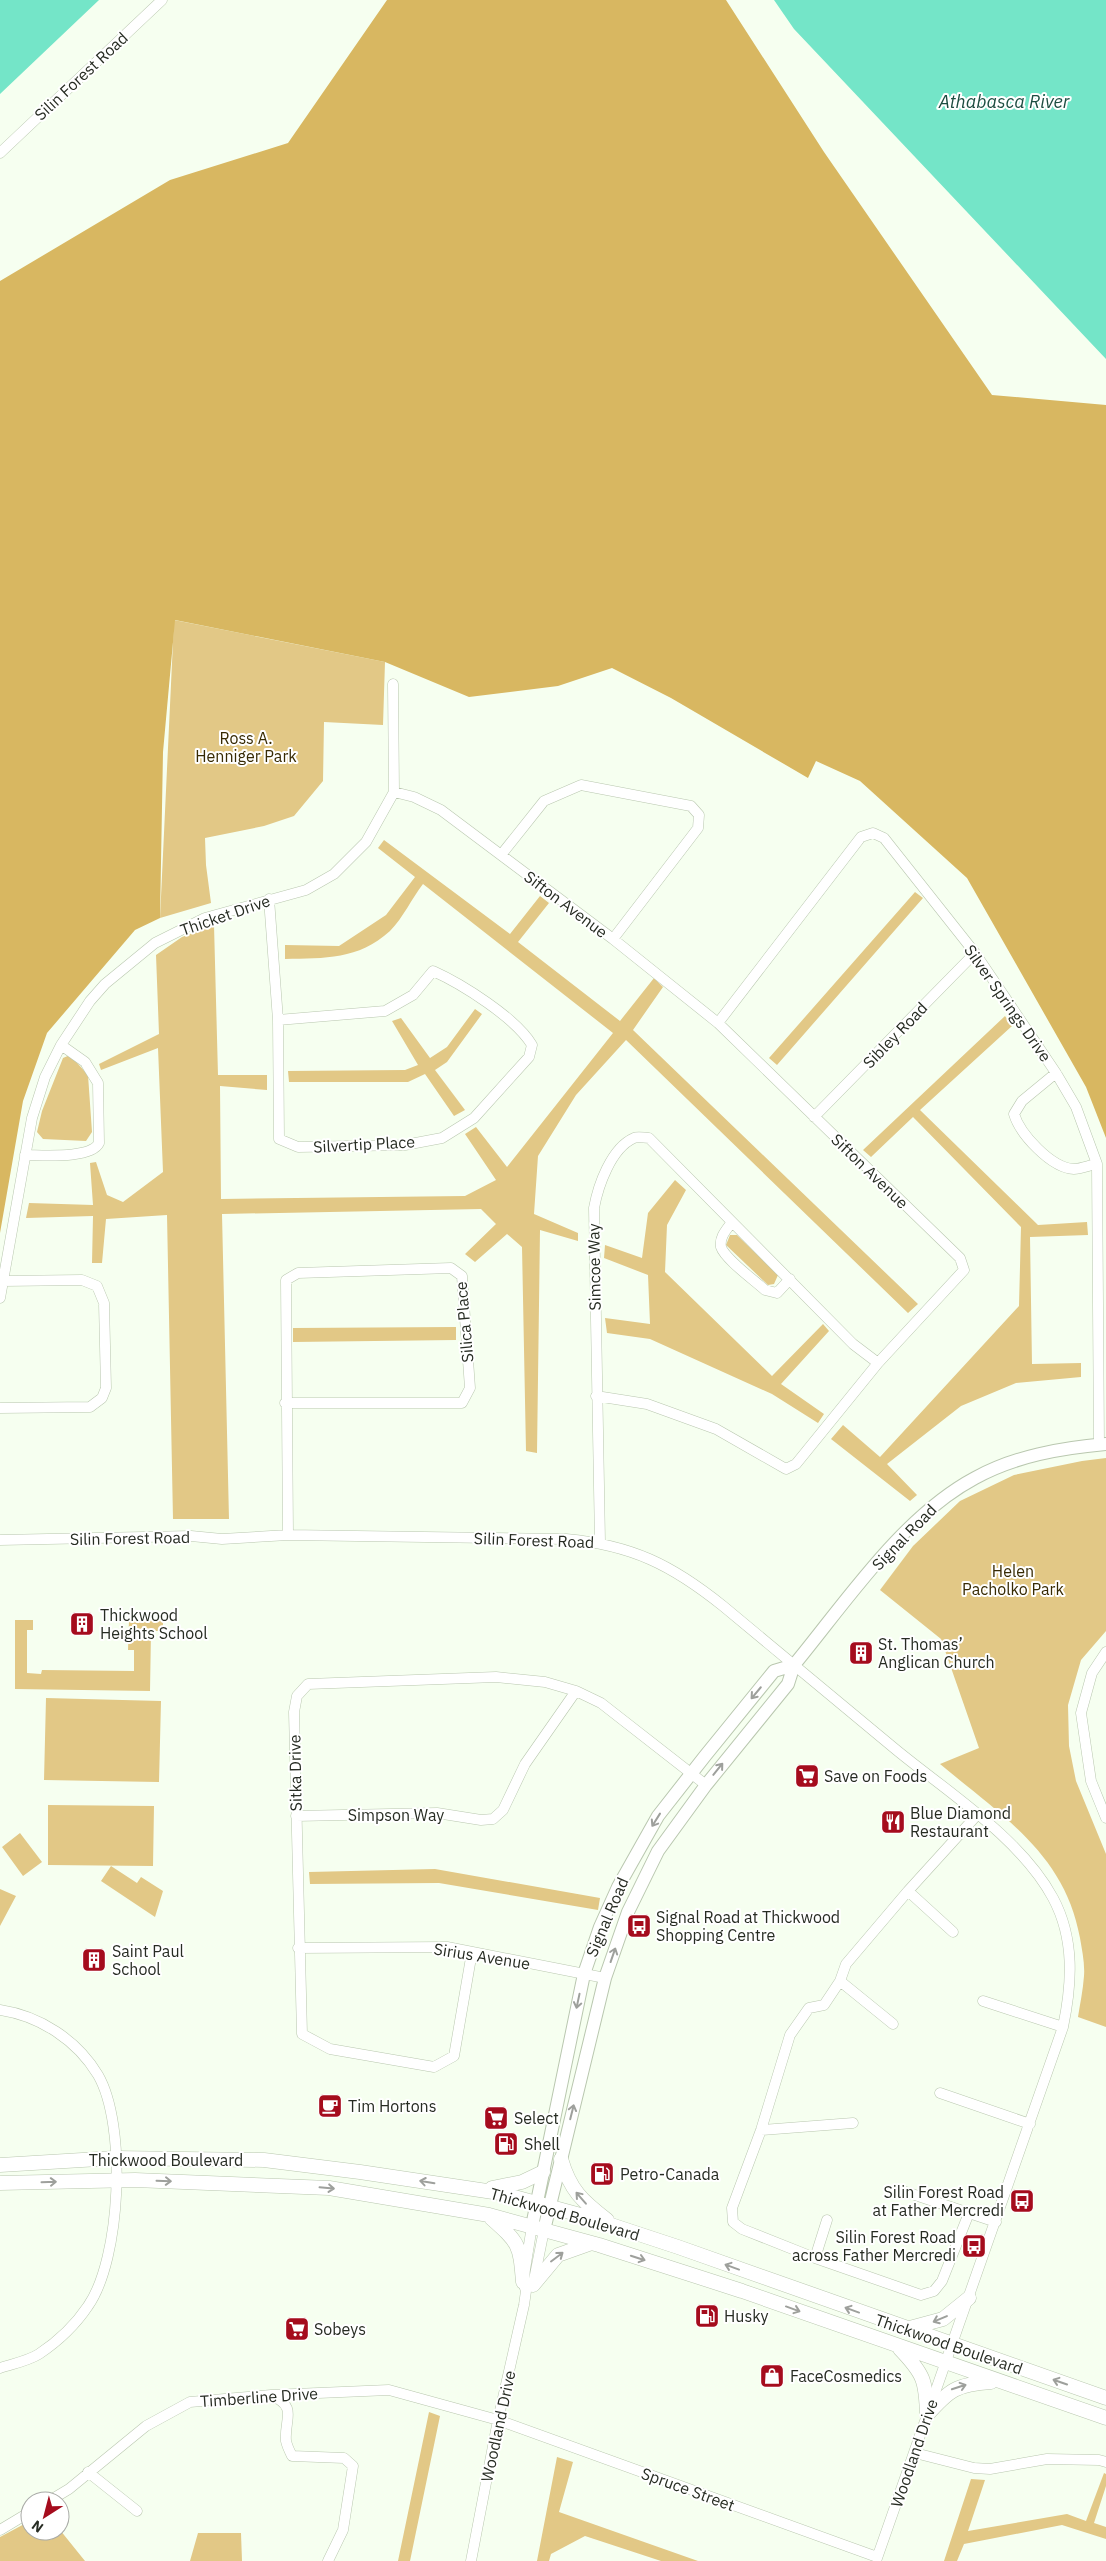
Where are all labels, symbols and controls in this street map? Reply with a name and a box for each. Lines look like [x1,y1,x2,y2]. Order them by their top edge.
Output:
street label: Silin Forest Road [30,28,132,124]
water label: Athabasca River [938,90,1070,113]
park label: Ross A. Henniger Park [195,728,297,766]
street label: Sifton Avenue [520,866,612,942]
street label: Thicket Drive [177,890,273,940]
street label: Silver Springs Drive [960,941,1056,1066]
street label: Sibley Road [859,998,931,1072]
street label: Sifton Avenue [827,1129,913,1213]
street label: Silvertip Place [313,1131,416,1157]
street label: Simcoe Way [583,1223,605,1311]
street label: Silica Place [450,1280,478,1363]
street label: Signal Road [868,1500,940,1574]
street label: Silin Forest Road [70,1527,190,1549]
street label: Silin Forest Road [473,1528,595,1552]
park label: Helen Pacholko Park [962,1561,1064,1599]
place label: Thickwood Heights School [100,1605,208,1643]
building icon: Thickwood Heights School [69,1611,95,1637]
place label: St. Thomas’ Anglican Church [878,1634,995,1672]
building icon: St. Thomas’ Anglican Church [848,1640,874,1666]
one-way arrow [750,1686,762,1699]
street label: Sitka Drive [284,1734,306,1812]
one-way arrow [713,1763,724,1776]
supermarket icon: Save on Foods [794,1763,820,1789]
place label: Save on Foods [824,1766,927,1786]
place label: Blue Diamond Restaurant [910,1803,1011,1841]
street label: Simpson Way [348,1805,444,1825]
restaurant icon: Blue Diamond Restaurant [880,1809,906,1835]
one-way arrow [650,1813,660,1827]
street label: Signal Road [581,1874,633,1960]
place label: Signal Road at Thickwood Shopping Centre [656,1907,840,1945]
bus stop icon: Signal Road at Thickwood Shopping Centre [626,1913,652,1939]
street label: Sirius Avenue [432,1939,532,1974]
place label: Saint Paul School [112,1941,184,1979]
building icon: Saint Paul School [81,1947,107,1973]
one-way arrow [609,1947,618,1963]
one-way arrow [573,1992,583,2008]
cafe icon: Tim Hortons [317,2093,343,2119]
place label: Tim Hortons [348,2096,437,2116]
one-way arrow [568,2104,577,2120]
supermarket icon: Select [483,2105,509,2131]
place label: Select [514,2108,559,2128]
fuel station icon: Shell [493,2131,519,2157]
place label: Shell [524,2134,560,2154]
street label: Thickwood Boulevard [89,2150,243,2170]
fuel station icon: Petro-Canada [589,2161,615,2187]
place label: Petro-Canada [620,2164,720,2184]
one-way arrow [40,2177,56,2186]
one-way arrow [156,2177,172,2186]
one-way arrow [419,2177,435,2187]
place label: Silin Forest Road at Father Mercredi [873,2182,1004,2220]
one-way arrow [318,2183,334,2193]
street label: Thickwood Boulevard [488,2183,642,2245]
bus stop icon: Silin Forest Road at Father Mercredi [1009,2188,1035,2214]
one-way arrow [575,2191,587,2204]
place label: Silin Forest Road across Father Mercredi [792,2227,956,2265]
bus stop icon: Silin Forest Road across Father Mercredi [961,2233,987,2259]
one-way arrow [550,2252,564,2262]
one-way arrow [630,2254,646,2263]
one-way arrow [725,2262,740,2271]
fuel station icon: Husky [694,2303,720,2329]
one-way arrow [784,2305,800,2314]
one-way arrow [844,2305,860,2314]
place label: Husky [724,2306,769,2326]
street label: Thickwood Boulevard [873,2309,1025,2379]
one-way arrow [933,2315,948,2324]
supermarket icon: Sobeys [284,2316,310,2342]
place label: Sobeys [314,2319,366,2339]
shop icon: FaceCosmedics [759,2363,785,2389]
place label: FaceCosmedics [790,2366,902,2386]
street label: Woodland Drive [476,2368,520,2484]
one-way arrow [1053,2377,1068,2386]
one-way arrow [951,2382,966,2391]
street label: Timberline Drive [199,2383,319,2411]
street label: Woodland Drive [886,2396,942,2510]
street label: Spruce Street [639,2463,737,2515]
north arrow [20,2491,70,2541]
text: N [28,2516,47,2537]

